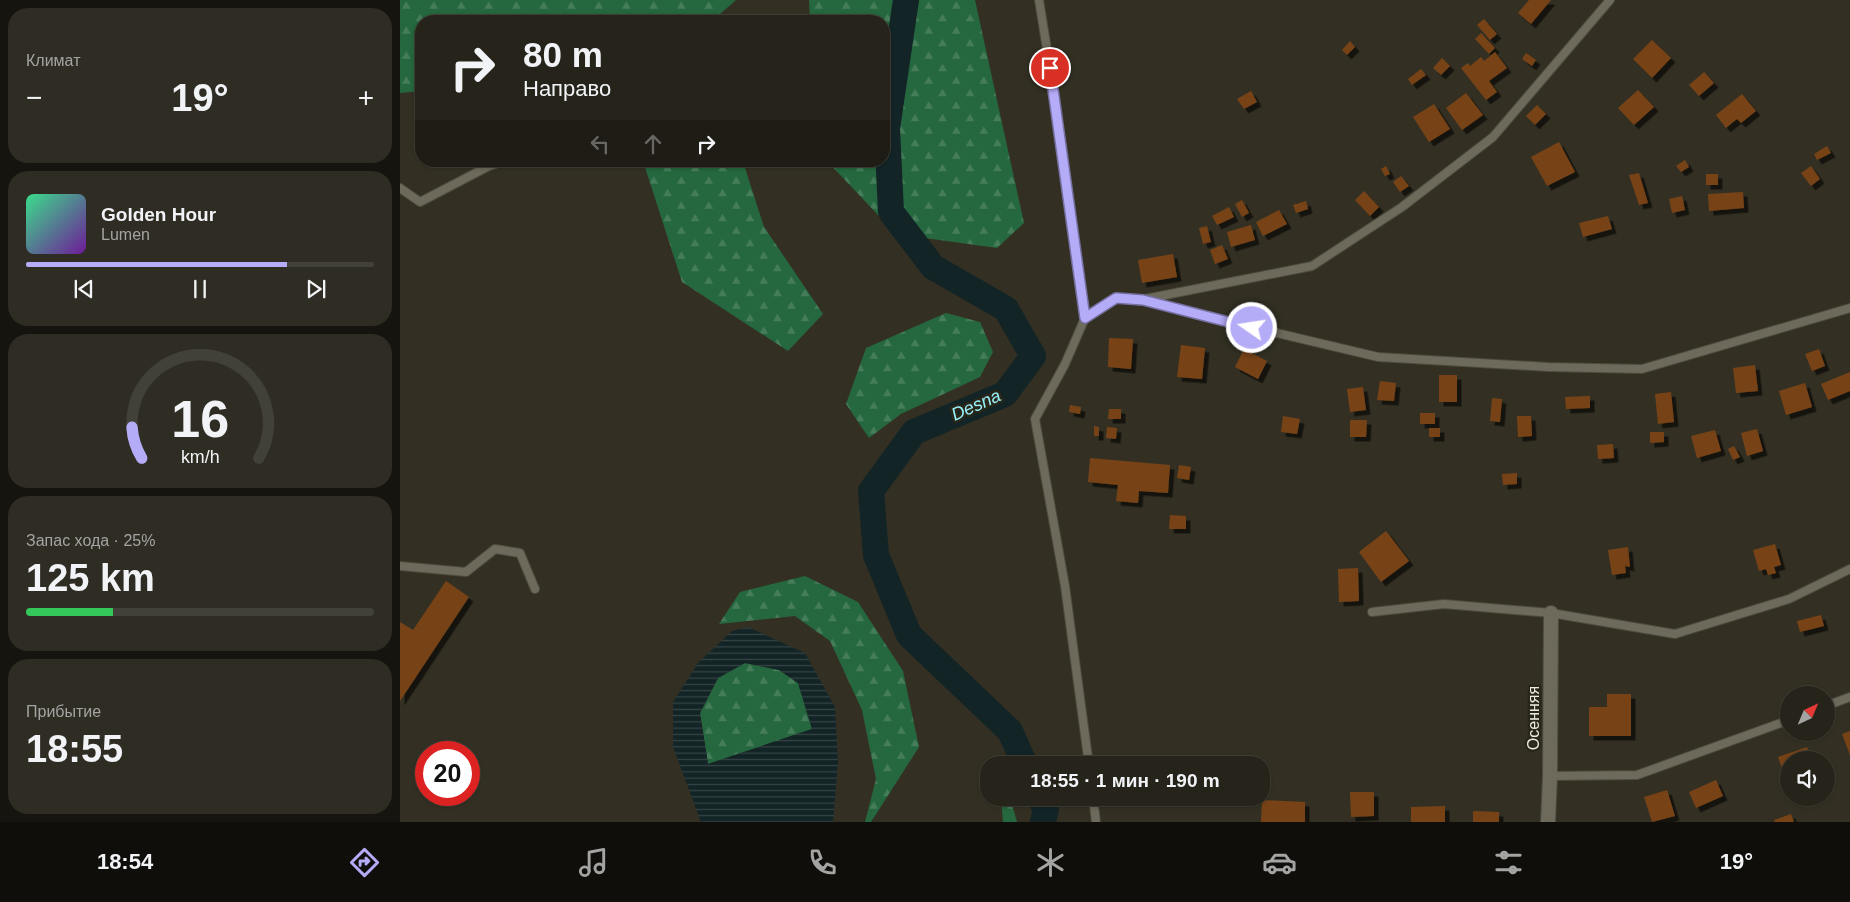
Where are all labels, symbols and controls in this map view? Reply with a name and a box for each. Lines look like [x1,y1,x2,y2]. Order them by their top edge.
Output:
icon: right [440,35,505,100]
text: 80 m [523,35,603,74]
pin [1029,47,1071,89]
text: Климат [26,52,80,69]
icon: arrive [1036,54,1064,82]
text: Направо [523,76,611,101]
text: 19° [171,77,229,119]
text: − [26,82,42,113]
text: + [358,82,374,113]
icon: left [586,130,614,158]
icon: ahead [639,130,667,158]
icon: right [692,130,720,158]
text: Golden Hour [101,204,216,225]
text: Lumen [101,226,150,243]
icon: previous [70,275,98,303]
icon: pause [186,275,214,303]
icon: next [302,275,330,303]
position arrow [1225,301,1277,353]
water label: Desna [948,385,1004,425]
text: 16 [171,390,229,448]
text: km/h [181,447,219,467]
text: Запас хода · 25% [26,532,155,549]
text: 125 km [26,557,155,599]
street label: Осенняя [1525,686,1542,750]
north arrow [1780,686,1835,741]
map controls [1780,686,1835,806]
text: Прибытие [26,703,101,720]
text: 18:55 [26,728,123,770]
speed limit sign: 20 [415,741,480,806]
button: sound [1780,751,1835,806]
text: 18:55 · 1 мин · 190 m [1030,770,1220,791]
icon: directions [347,845,382,880]
icon: music [576,845,611,880]
icon: phone [805,845,840,880]
icon: climate [1033,845,1068,880]
icon: car [1262,845,1297,880]
icon: filters [1491,845,1526,880]
text: 18:54 [97,849,153,874]
text: 19° [1720,849,1753,874]

